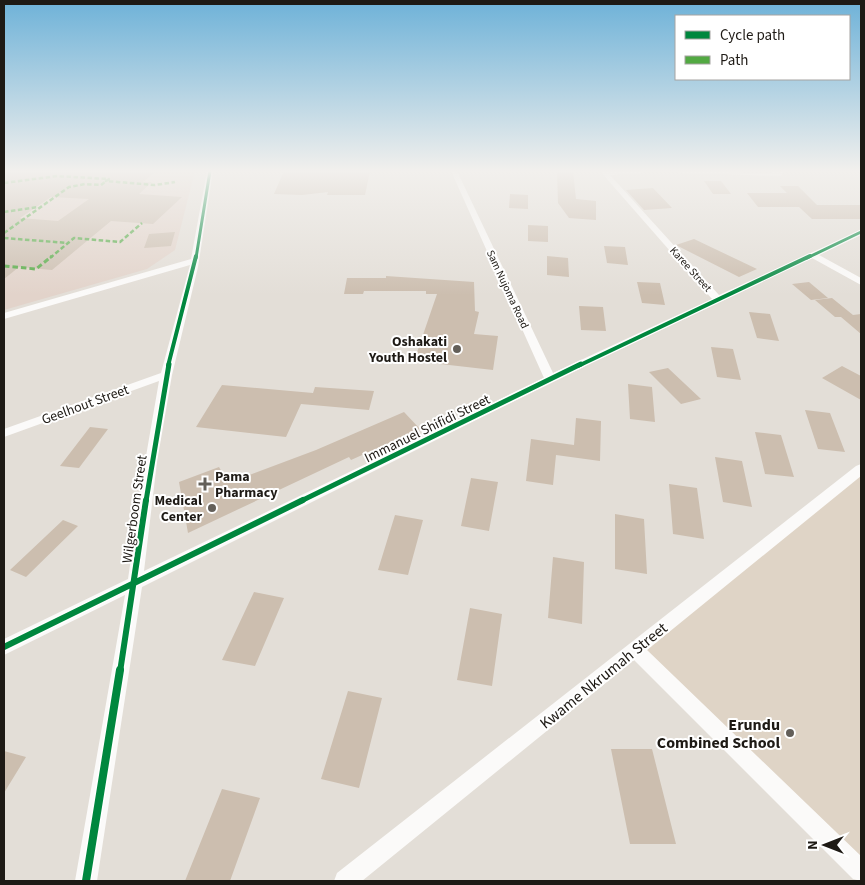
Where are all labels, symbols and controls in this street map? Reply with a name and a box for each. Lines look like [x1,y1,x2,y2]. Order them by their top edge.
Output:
legend [675,15,850,80]
text: Cycle path [720,25,785,46]
text: Path [720,50,748,71]
street label: Karee Street [666,243,715,295]
street label: Sam Nujoma Road [483,248,532,331]
place label: Oshakati Youth Hostel [368,332,447,368]
marker: Oshakati Youth Hostel [451,343,463,355]
street label: Geelhout Street [39,380,132,430]
street label: Immanuel Shifidi Street [361,390,494,468]
street label: Wilgerboom Street [117,453,153,565]
place label: Pama Pharmacy [215,467,278,503]
marker: Pama Pharmacy [199,478,211,490]
place label: Medical Center [154,491,202,527]
marker: Medical Center [206,502,218,514]
street label: Kwame Nkrumah Street [535,617,673,734]
place label: Erundu Combined School [657,714,780,754]
marker: Erundu Combined School [784,727,796,739]
north arrow [800,820,850,870]
text: N [803,840,823,850]

